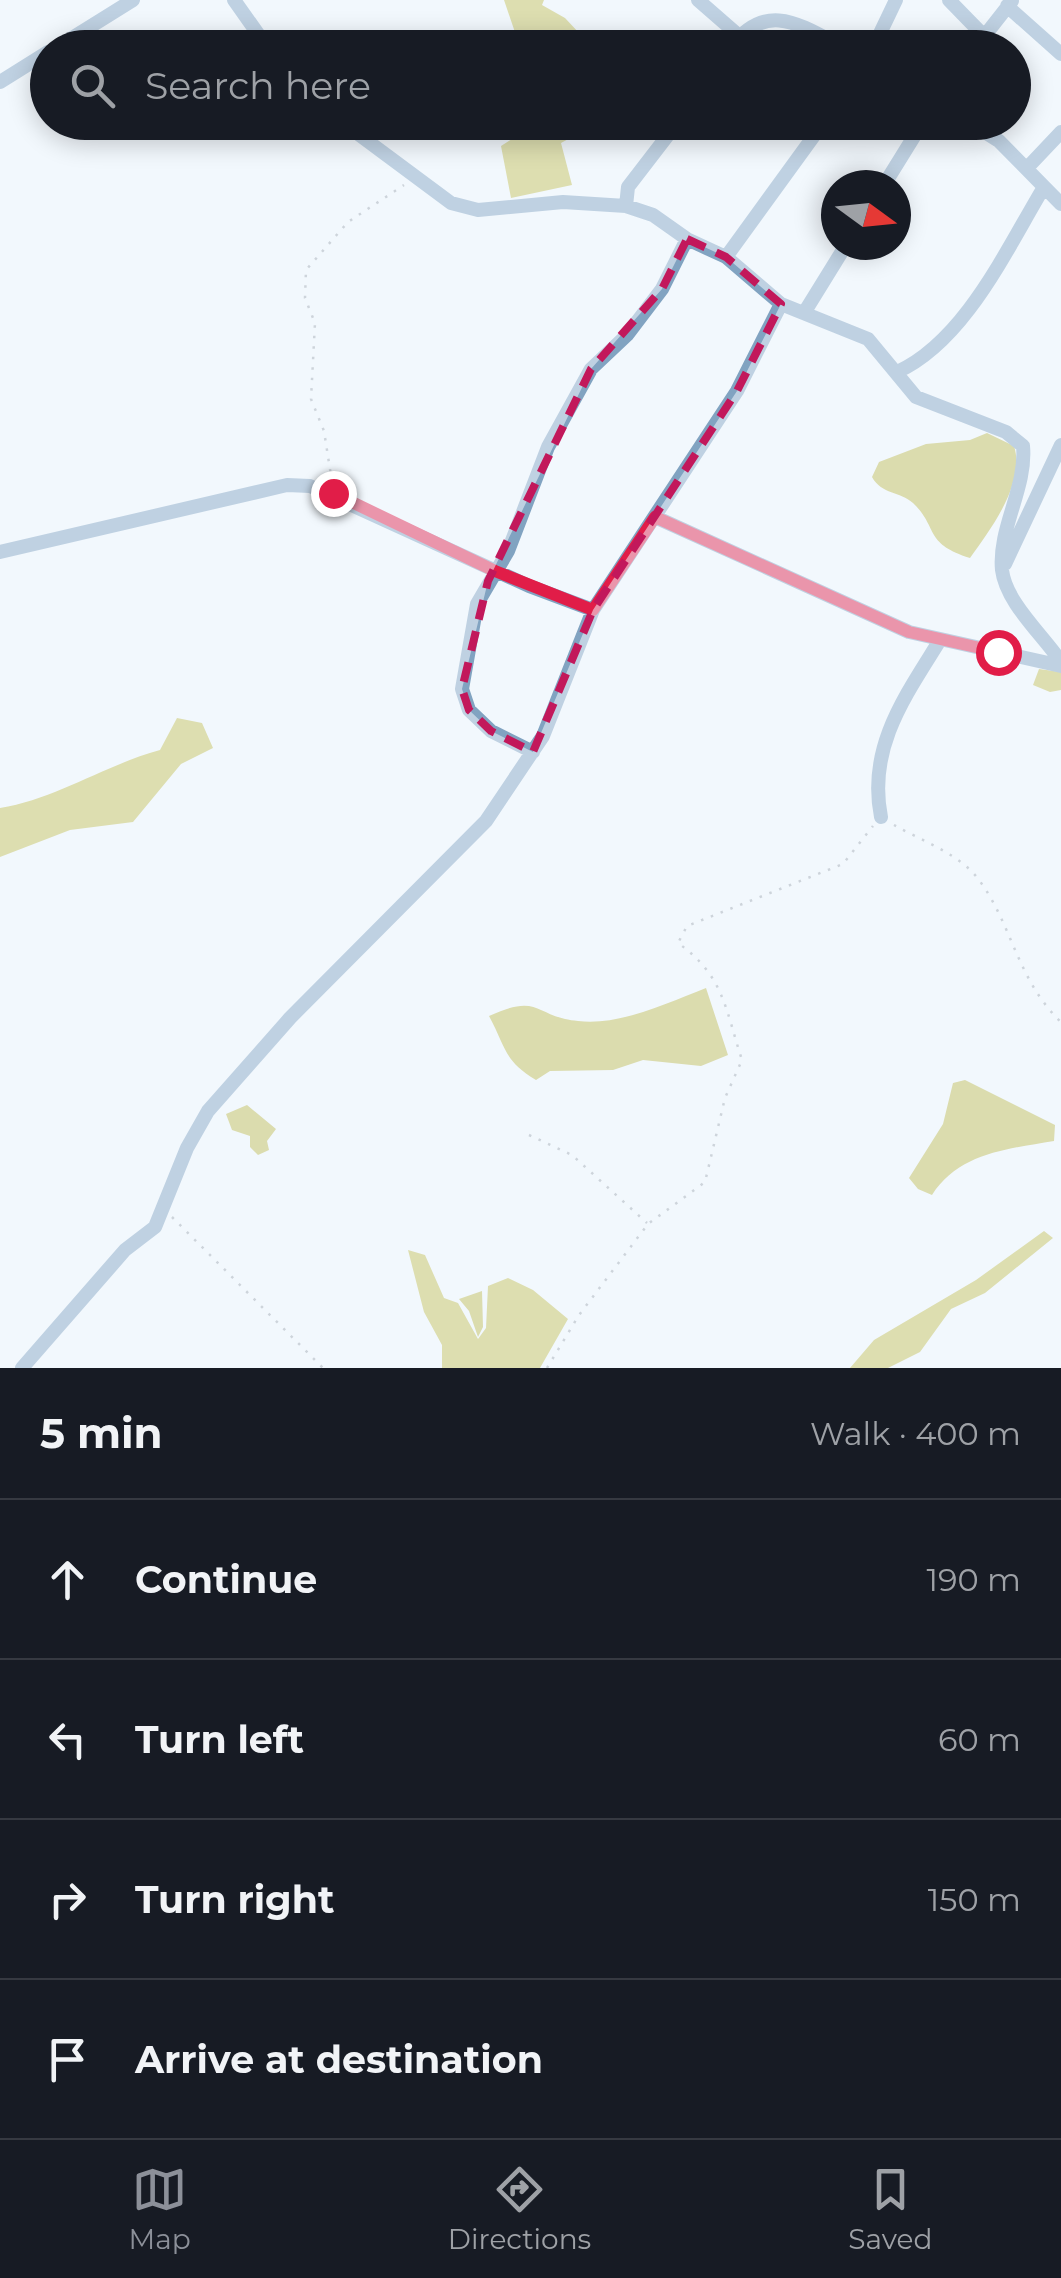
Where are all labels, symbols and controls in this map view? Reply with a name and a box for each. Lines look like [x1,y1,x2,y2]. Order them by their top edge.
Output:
search box [30,30,1031,140]
icon: search [65,58,120,113]
text: Search here [145,62,371,109]
north arrow [821,170,911,260]
route end [311,471,357,517]
route start [976,630,1022,676]
text: 5 min [40,1407,163,1459]
text: Walk · 400 m [810,1414,1021,1453]
icon: ahead [40,1552,95,1607]
text: Continue [135,1556,317,1603]
text: 190 m [926,1560,1021,1599]
icon: left [40,1712,95,1767]
text: Turn left [135,1716,304,1763]
text: 60 m [938,1720,1021,1759]
icon: right [40,1872,95,1927]
text: Turn right [135,1876,334,1923]
text: 150 m [928,1880,1021,1919]
icon: arrive [40,2032,95,2087]
text: Arrive at destination [135,2036,543,2083]
tab: Map [129,2162,191,2256]
tab: Directions [448,2162,591,2256]
tab: Saved [848,2162,932,2256]

